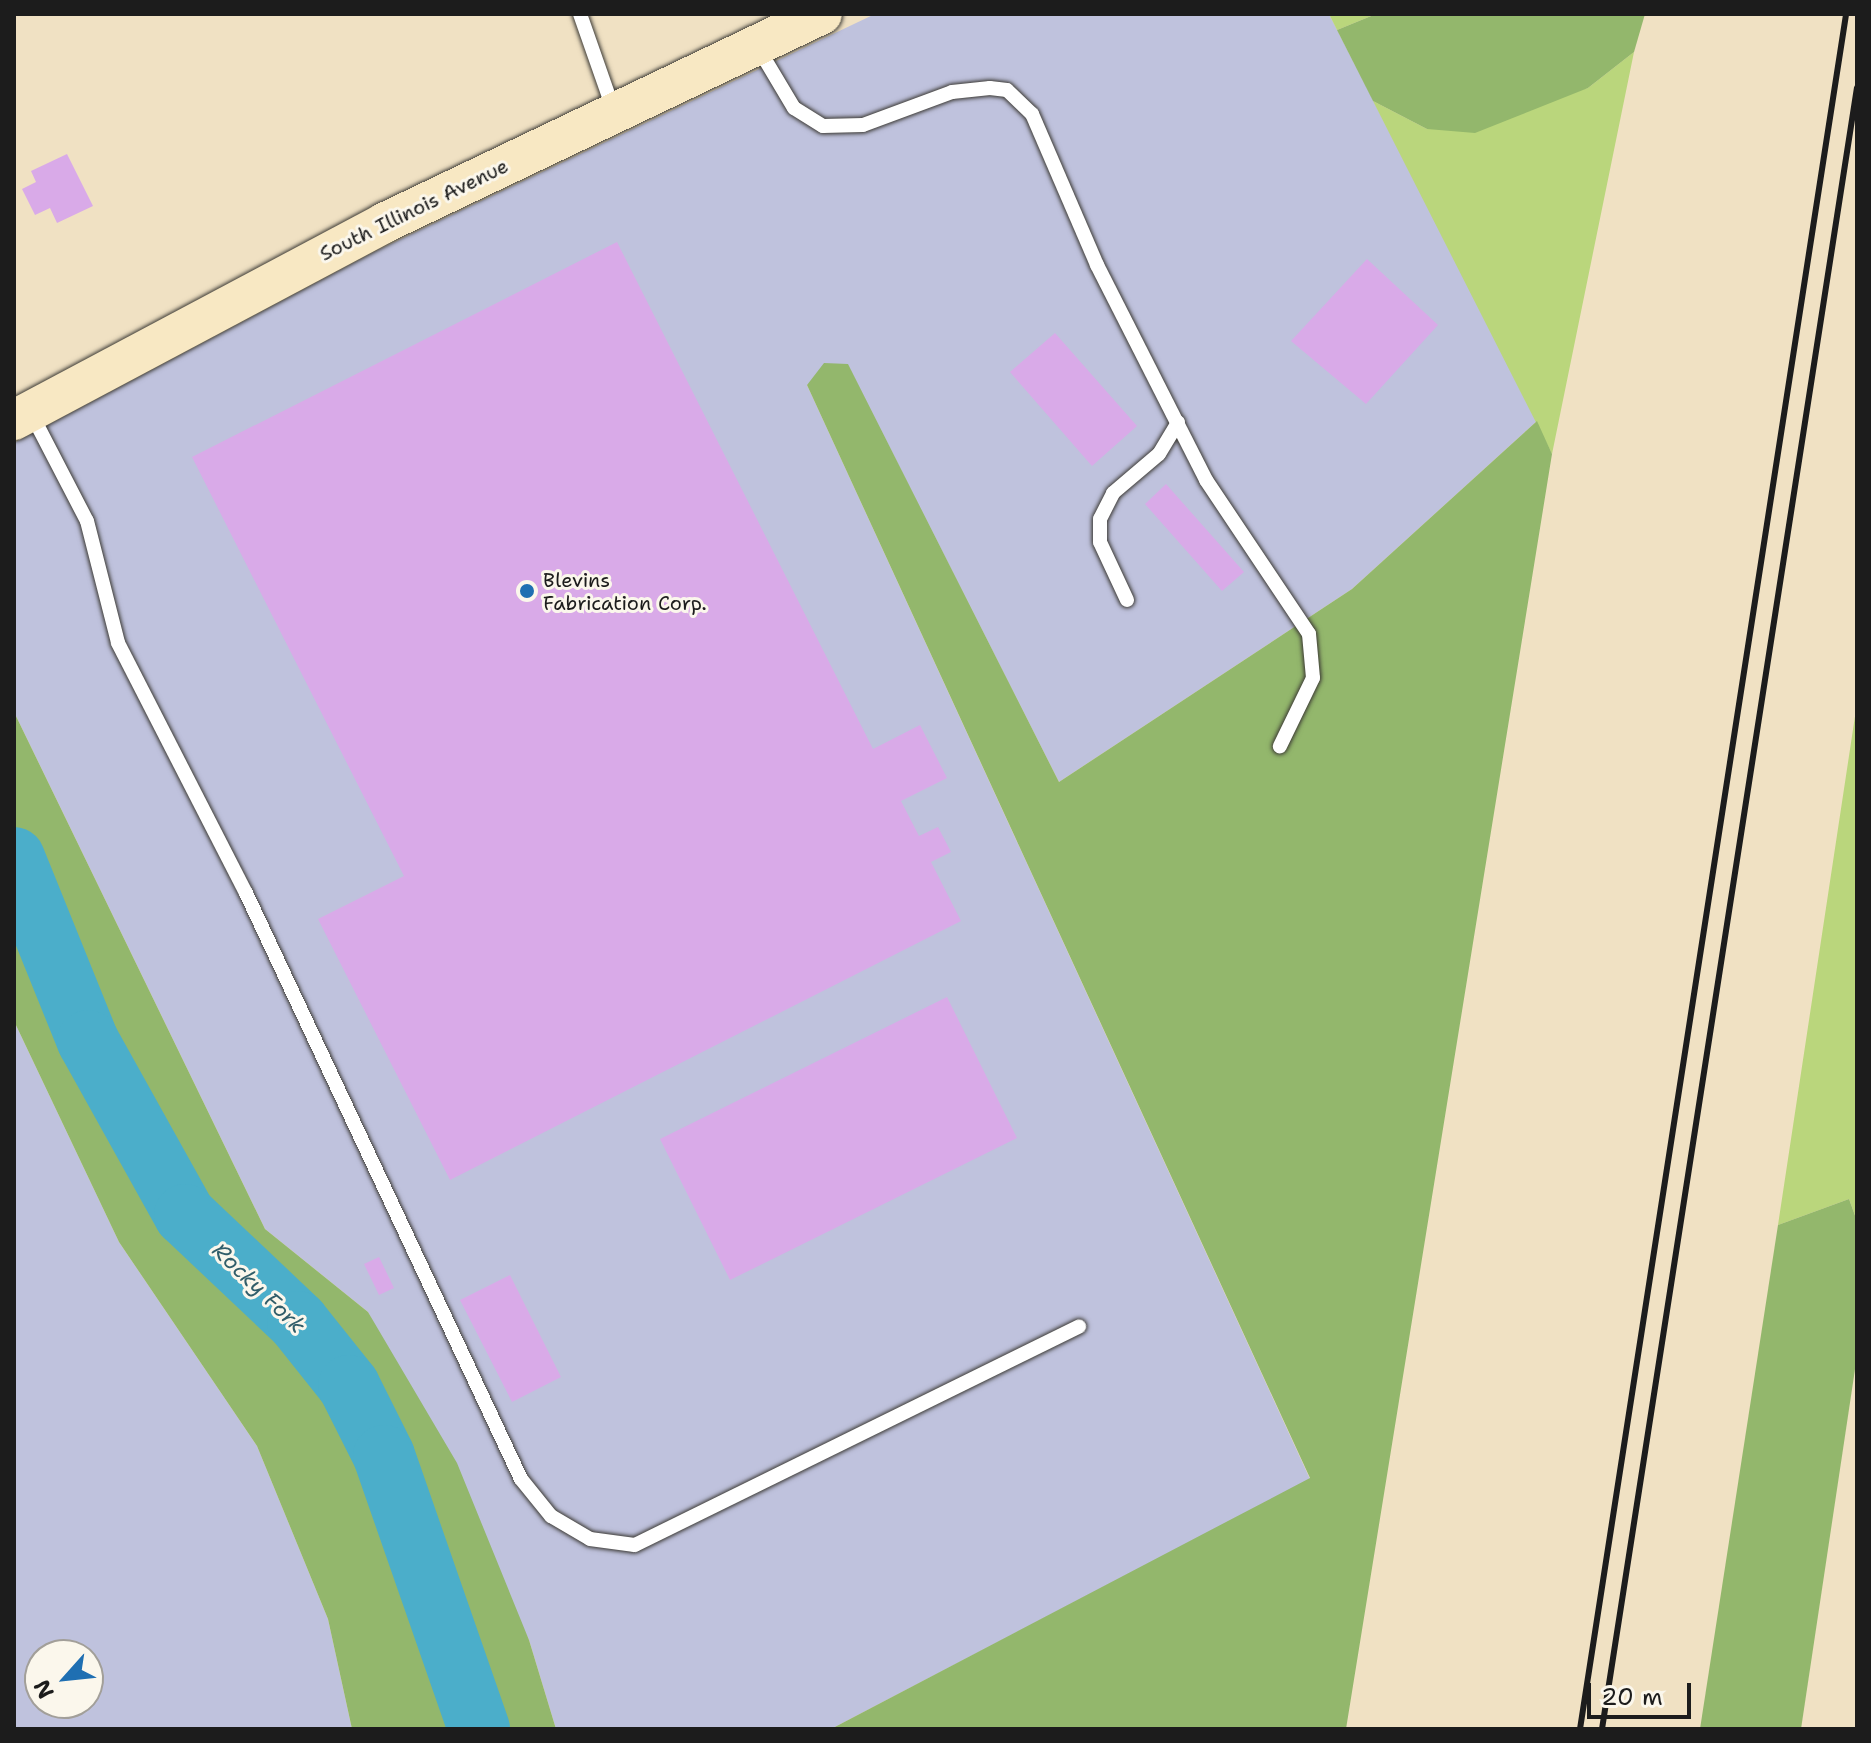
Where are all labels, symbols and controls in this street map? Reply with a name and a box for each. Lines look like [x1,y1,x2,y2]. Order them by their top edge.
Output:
street label: South Illinois Avenue [316,154,512,266]
place label: Blevins Fabrication Corp. [543,568,707,615]
marker: Blevins Fabrication Corp. [518,582,536,600]
water label: Rocky Fork [207,1237,311,1339]
north arrow [24,1639,104,1719]
scale bar [1591,1667,1695,1717]
text: N [27,1675,61,1704]
text: 20 m [1601,1681,1663,1713]

